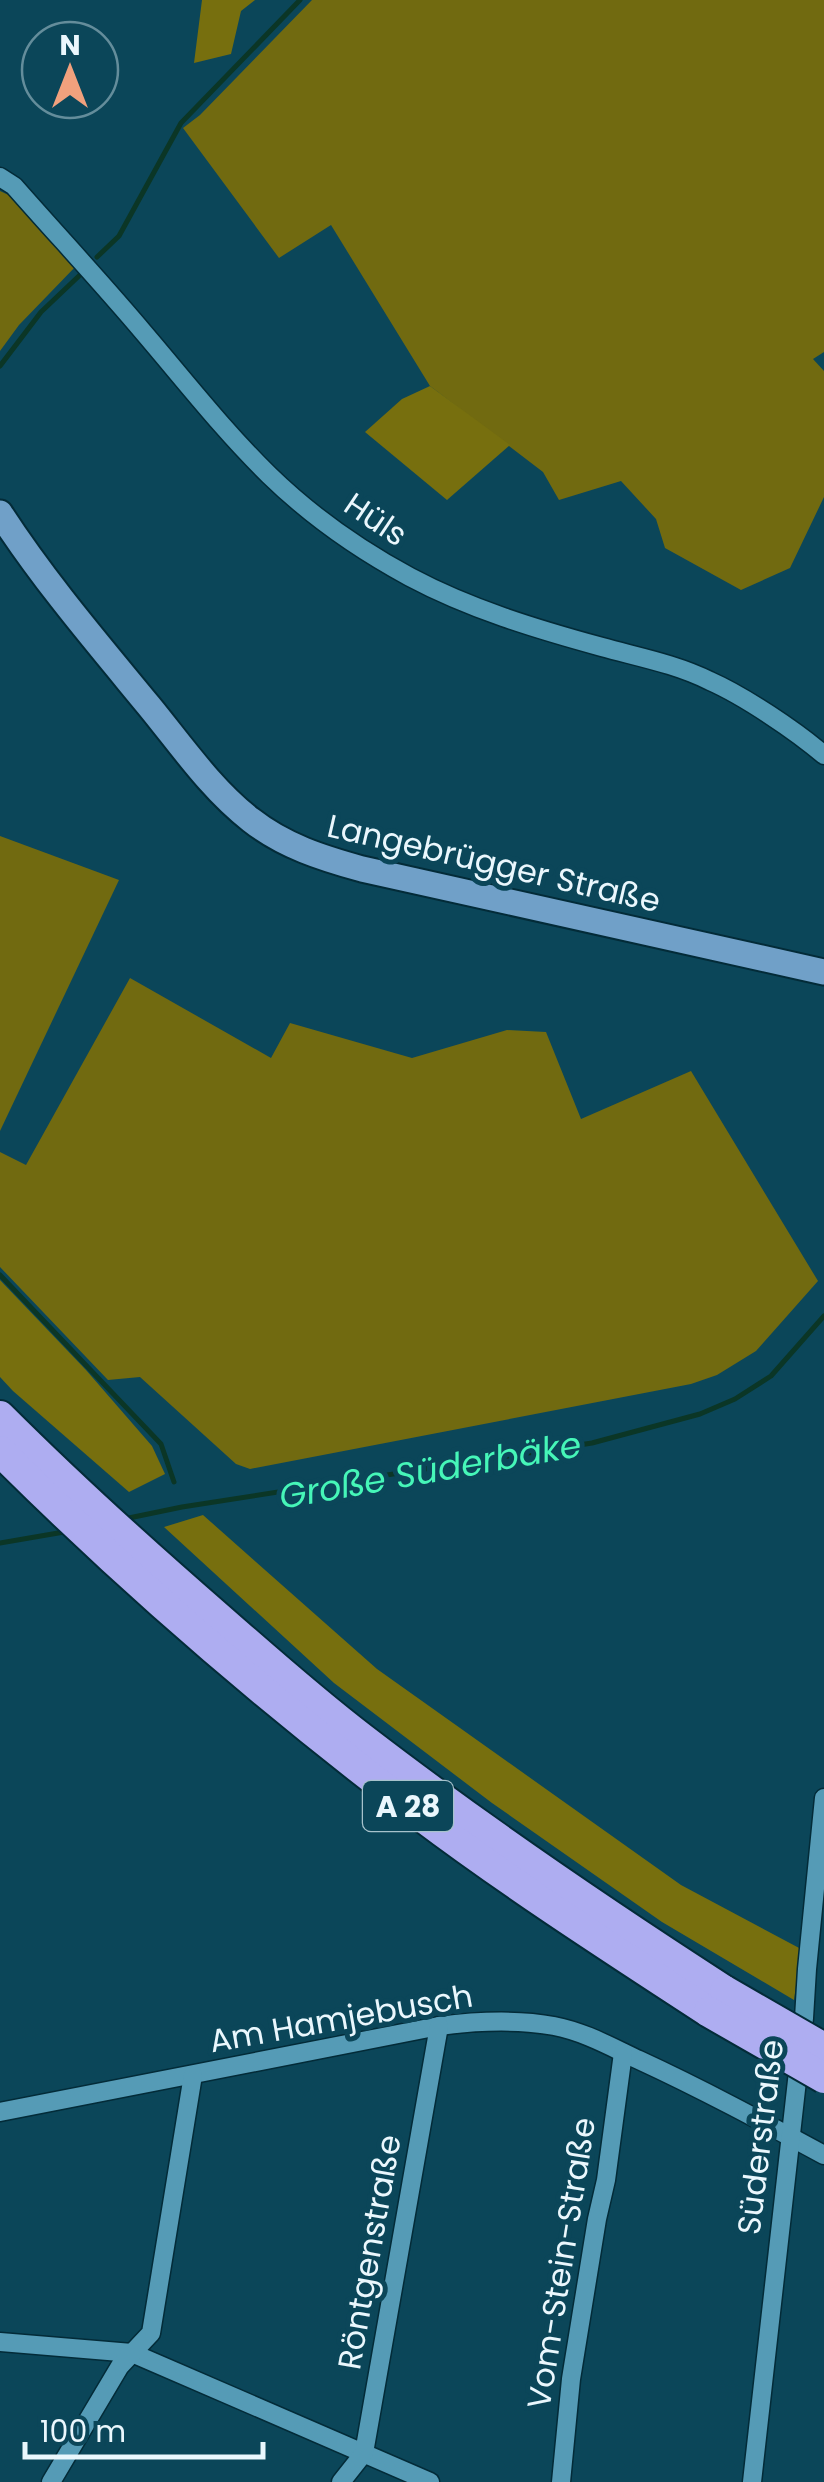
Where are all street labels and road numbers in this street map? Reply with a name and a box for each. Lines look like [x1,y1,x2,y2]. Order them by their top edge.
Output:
street label: Hüls [336,482,416,556]
street label: Langebrügger Straße [323,803,665,923]
road number: A 28 [363,1781,453,1831]
street label: Am Hamjebusch [206,1973,476,2063]
street label: Süderstraße [726,2037,794,2237]
street label: Vom-Stein-Straße [516,2114,606,2412]
street label: Röntgenstraße [326,2131,412,2373]

